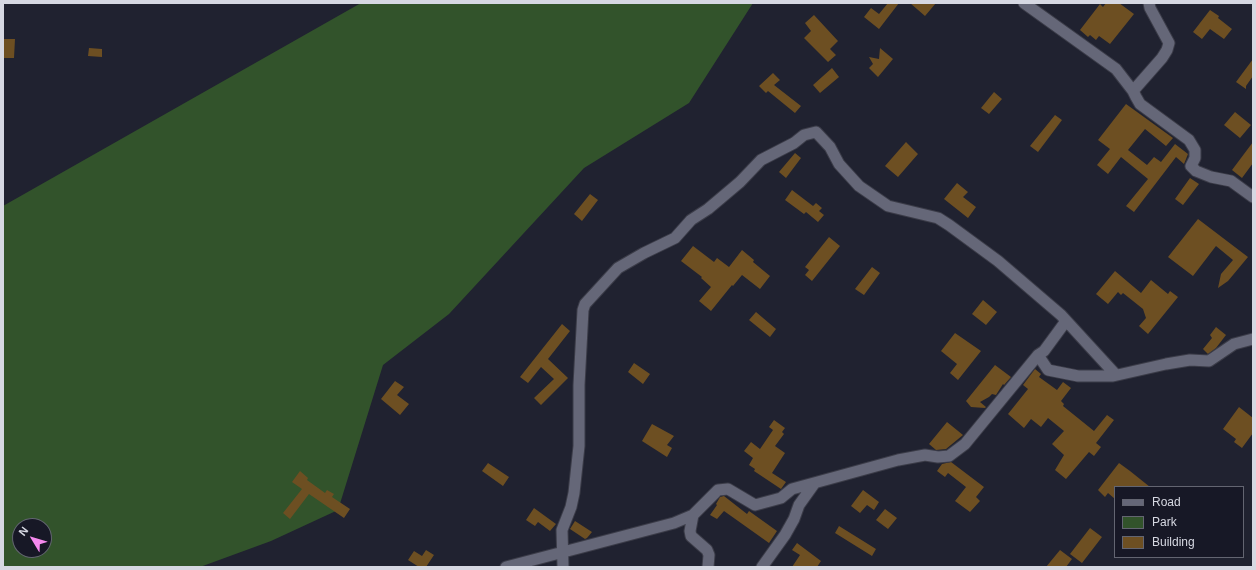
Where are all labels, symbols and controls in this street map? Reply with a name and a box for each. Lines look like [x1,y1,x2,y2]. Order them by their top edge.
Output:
legend [1114,486,1244,558]
text: Road [1152,495,1181,509]
text: Park [1152,515,1177,529]
north arrow [12,518,52,558]
text: N [16,524,31,538]
text: Building [1152,535,1195,549]

